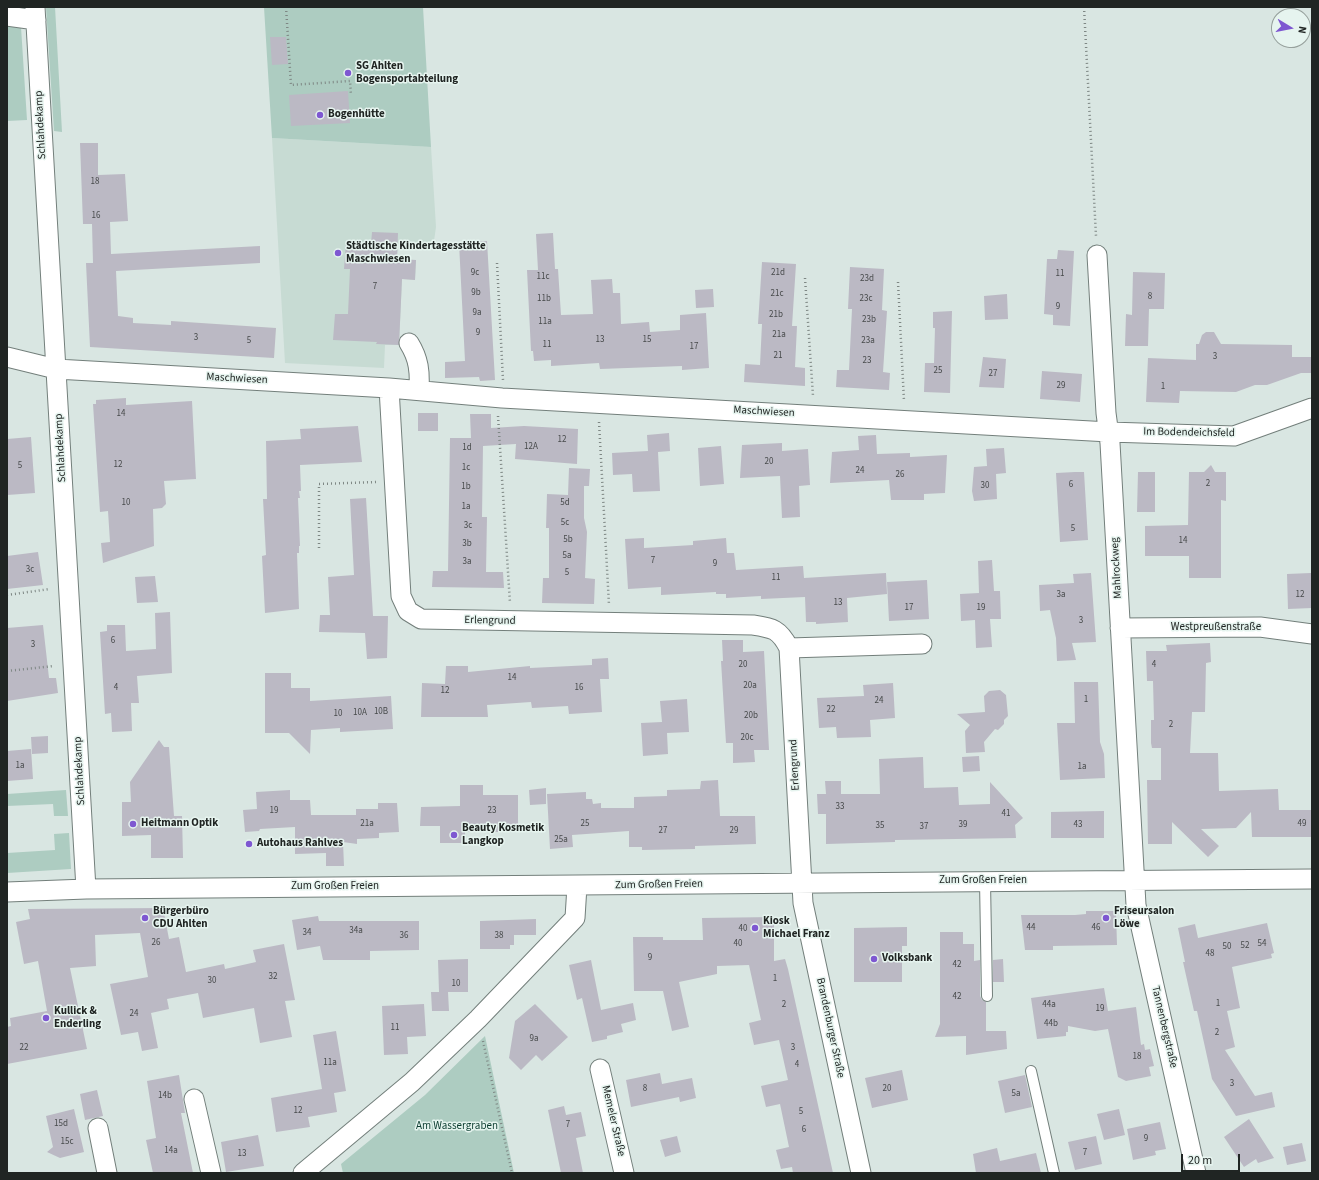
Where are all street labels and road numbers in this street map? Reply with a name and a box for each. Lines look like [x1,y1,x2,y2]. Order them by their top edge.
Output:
street label: Schlahdekamp [33,90,49,160]
street label: Maschwiesen [206,371,268,387]
street label: Maschwiesen [733,404,795,420]
street label: Schlahdekamp [53,413,69,483]
street label: Im Bodendeichsfeld [1143,426,1235,440]
street label: Mahlrockweg [1109,537,1125,599]
street label: Erlengrund [464,614,516,628]
street label: Westpreußenstraße [1171,621,1261,635]
street label: Schlahdekamp [72,736,88,806]
street label: Erlengrund [787,739,803,791]
street label: Zum Großen Freien [939,874,1027,888]
street label: Zum Großen Freien [615,878,703,892]
street label: Zum Großen Freien [291,880,379,894]
street label: Brandenburger Straße [813,977,847,1079]
street label: Tannenbergstraße [1148,985,1180,1069]
street label: Memeler Straße [598,1084,628,1158]

